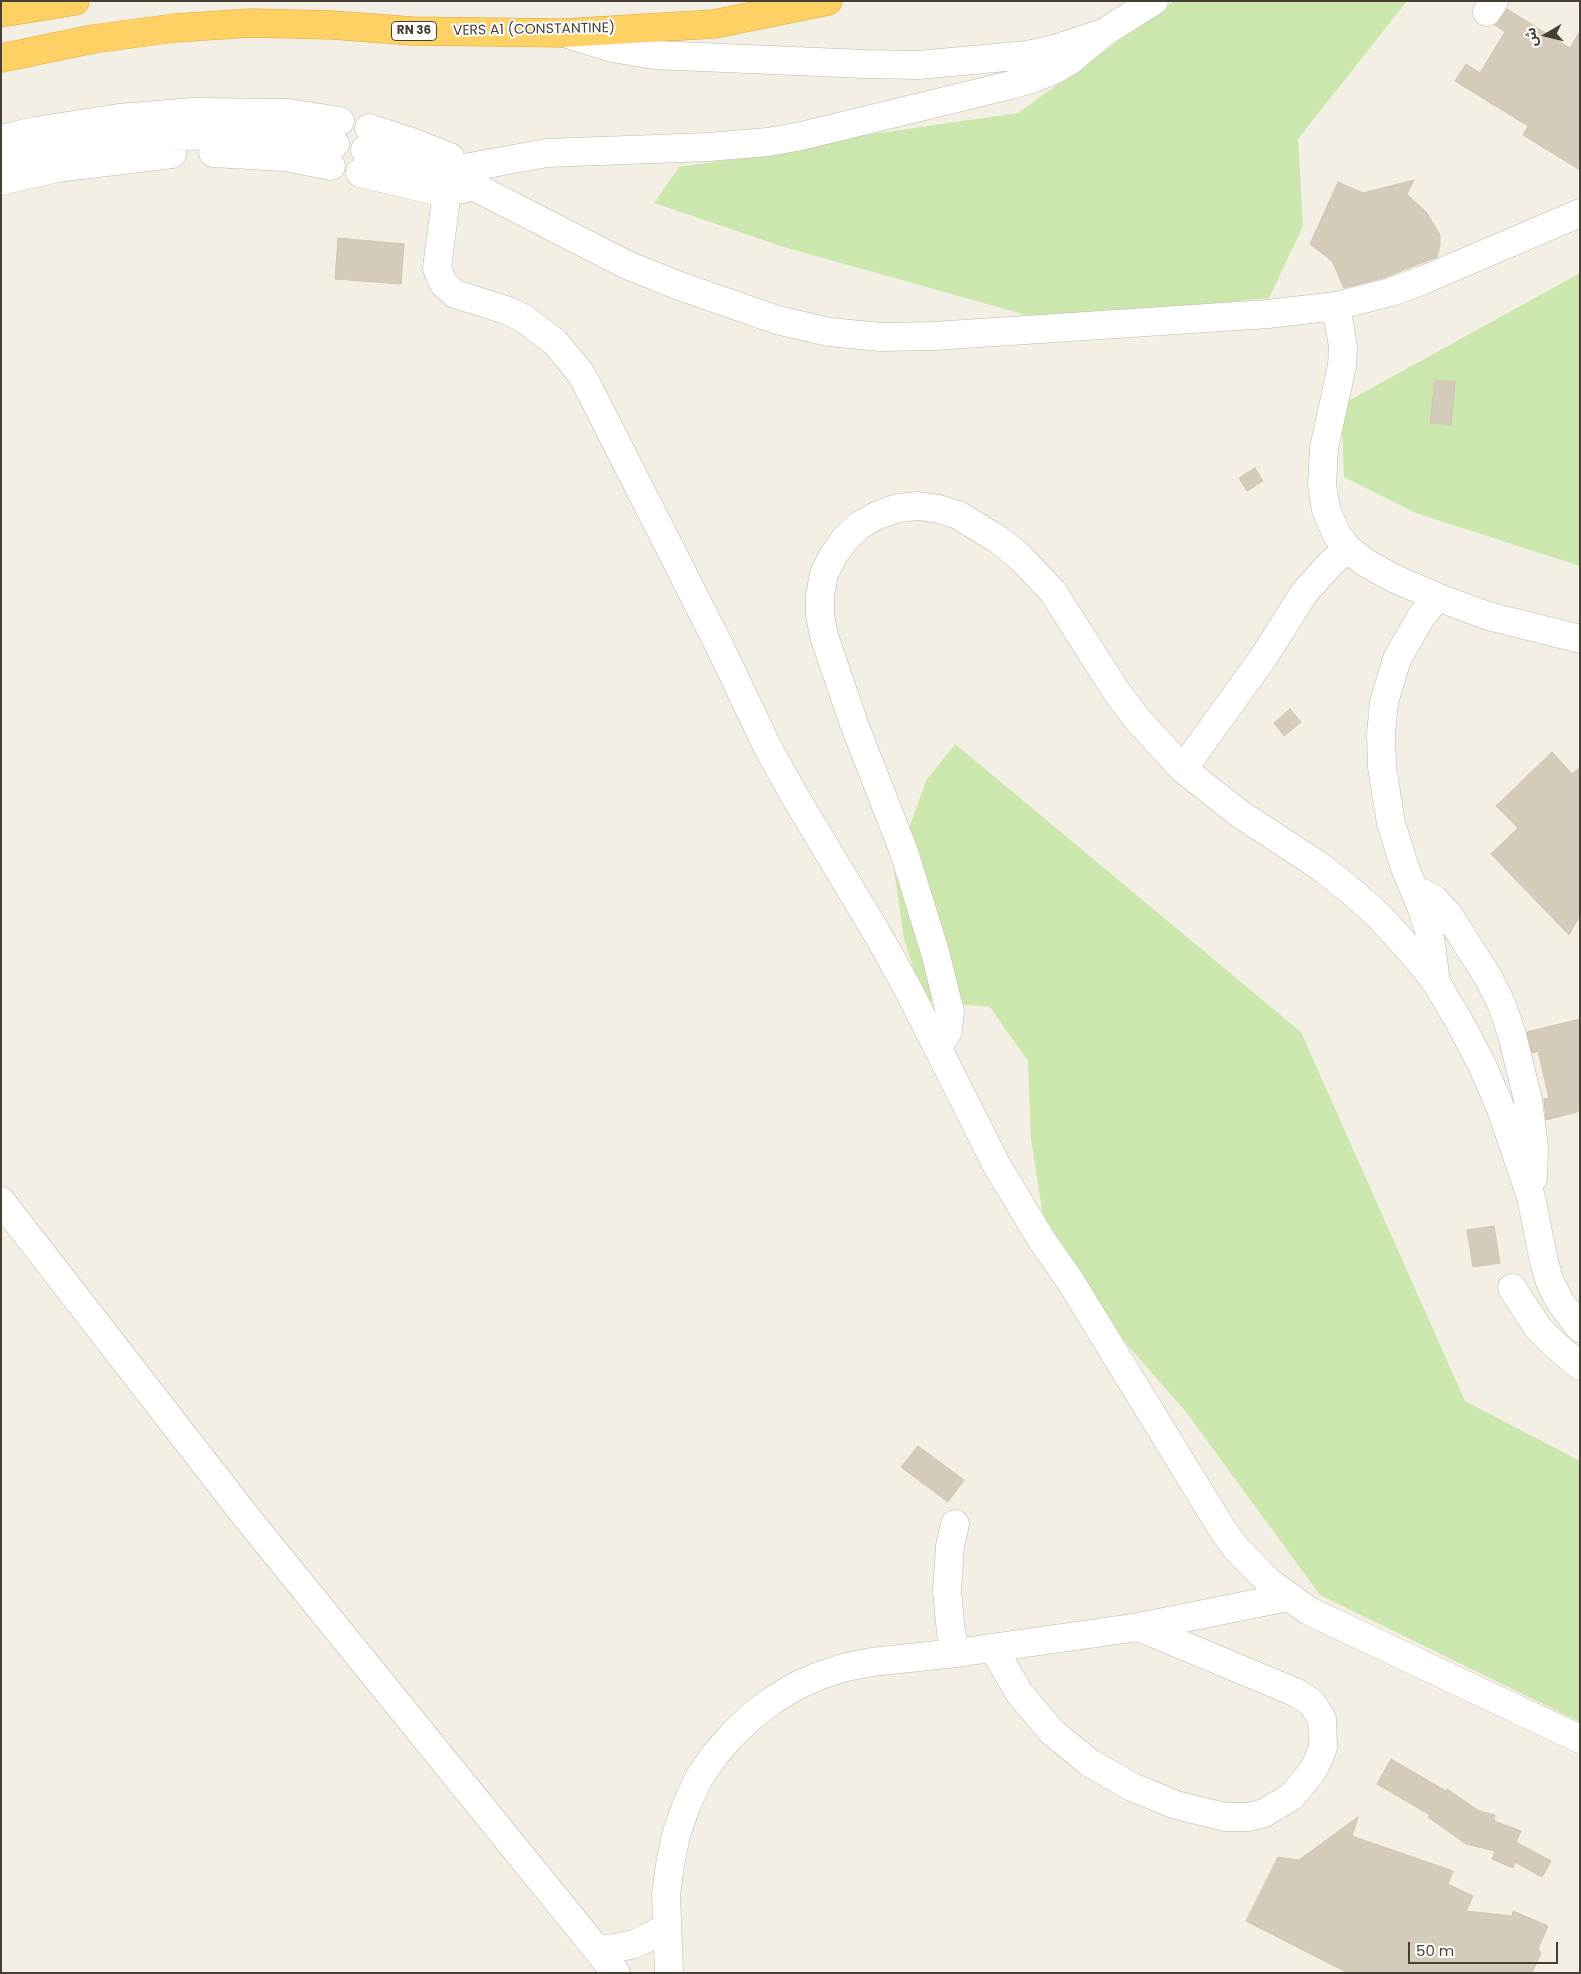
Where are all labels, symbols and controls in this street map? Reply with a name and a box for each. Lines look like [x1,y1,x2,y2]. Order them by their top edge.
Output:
north arrow [1521,10,1571,60]
street label: VERS A1 (CONSTANTINE) [453,20,615,40]
road number: RN 36 [392,22,436,40]
text: ش [1520,26,1542,48]
scale bar [1411,1932,1561,1964]
text: 50 m [1416,1940,1454,1961]

